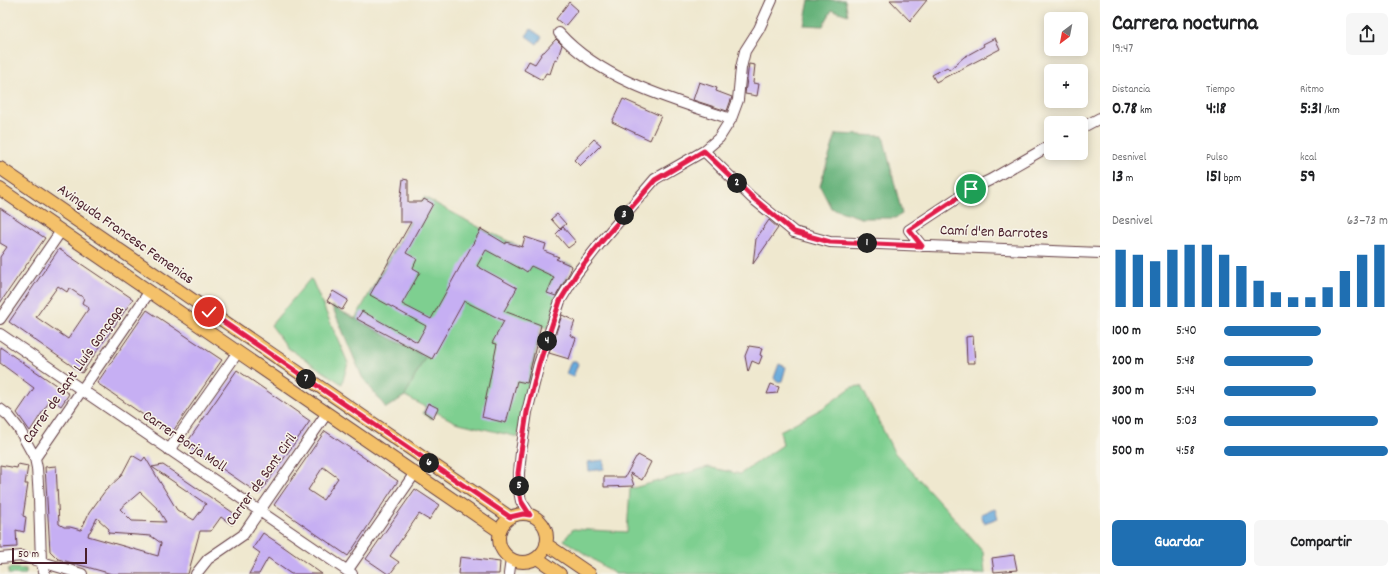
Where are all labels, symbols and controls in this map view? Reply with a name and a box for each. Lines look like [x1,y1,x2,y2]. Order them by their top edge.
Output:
text: Carrera nocturna [1112,9,1258,40]
north arrow [1044,12,1088,56]
map controls [1044,12,1088,160]
button: share [1346,13,1388,55]
text: 19:47 [1112,40,1133,59]
button: + [1044,64,1088,108]
text: Distancia [1112,82,1150,98]
text: Tiempo [1206,82,1235,98]
text: Ritmo [1300,82,1324,98]
text: 0.78 [1112,98,1137,122]
text: 4:18 [1206,98,1226,122]
text: 5:31 [1300,98,1322,122]
text: km [1137,103,1152,119]
text: /km [1322,103,1340,119]
button: − [1044,116,1088,160]
text: Desnivel [1112,150,1146,166]
text: Pulso [1206,150,1228,166]
text: kcal [1300,150,1317,166]
text: 13 [1112,166,1123,190]
text: 151 [1206,166,1221,190]
text: 59 [1300,166,1316,190]
text: m [1123,171,1133,187]
text: bpm [1221,171,1241,187]
pin [954,172,988,206]
pin: 2 [727,173,747,193]
text: 2 [735,175,739,191]
icon: arrive [960,178,982,200]
street label: Avinguda Francesc Femenias [52,179,198,291]
pin: 3 [614,205,634,225]
text: 3 [622,207,626,223]
text: Desnivel [1112,212,1153,231]
text: 63–73 m [1347,212,1388,231]
street label: Camí d'en Barrotes [939,220,1049,246]
pin: 1 [857,233,877,253]
text: 1 [866,235,868,251]
pin [192,295,226,329]
street label: Carrer de Sant Lluís Gonçaga [18,301,131,449]
icon: check [198,301,220,323]
text: 100 m [1112,322,1141,341]
text: 5:40 [1176,322,1197,341]
pin: 4 [537,331,557,351]
text: 4 [545,333,549,349]
text: 200 m [1112,352,1144,371]
text: 5:48 [1176,352,1195,371]
pin: 7 [296,369,316,389]
text: 7 [304,371,308,387]
text: 300 m [1112,382,1144,401]
text: 5:44 [1176,382,1195,401]
street label: Carrer Borja Moll [137,406,231,479]
text: 400 m [1112,412,1143,431]
text: 5:03 [1176,412,1197,431]
street label: Carrer de Sant Ciril [221,429,303,531]
text: 500 m [1112,442,1144,461]
text: 4:58 [1176,442,1195,461]
pin: 6 [419,453,439,473]
text: 6 [426,455,432,471]
pin: 5 [509,476,529,496]
text: 5 [516,478,522,494]
button: Guardar [1112,520,1246,566]
button: Compartir [1254,520,1388,566]
scale bar [12,546,87,565]
text: 50 m [18,547,39,563]

